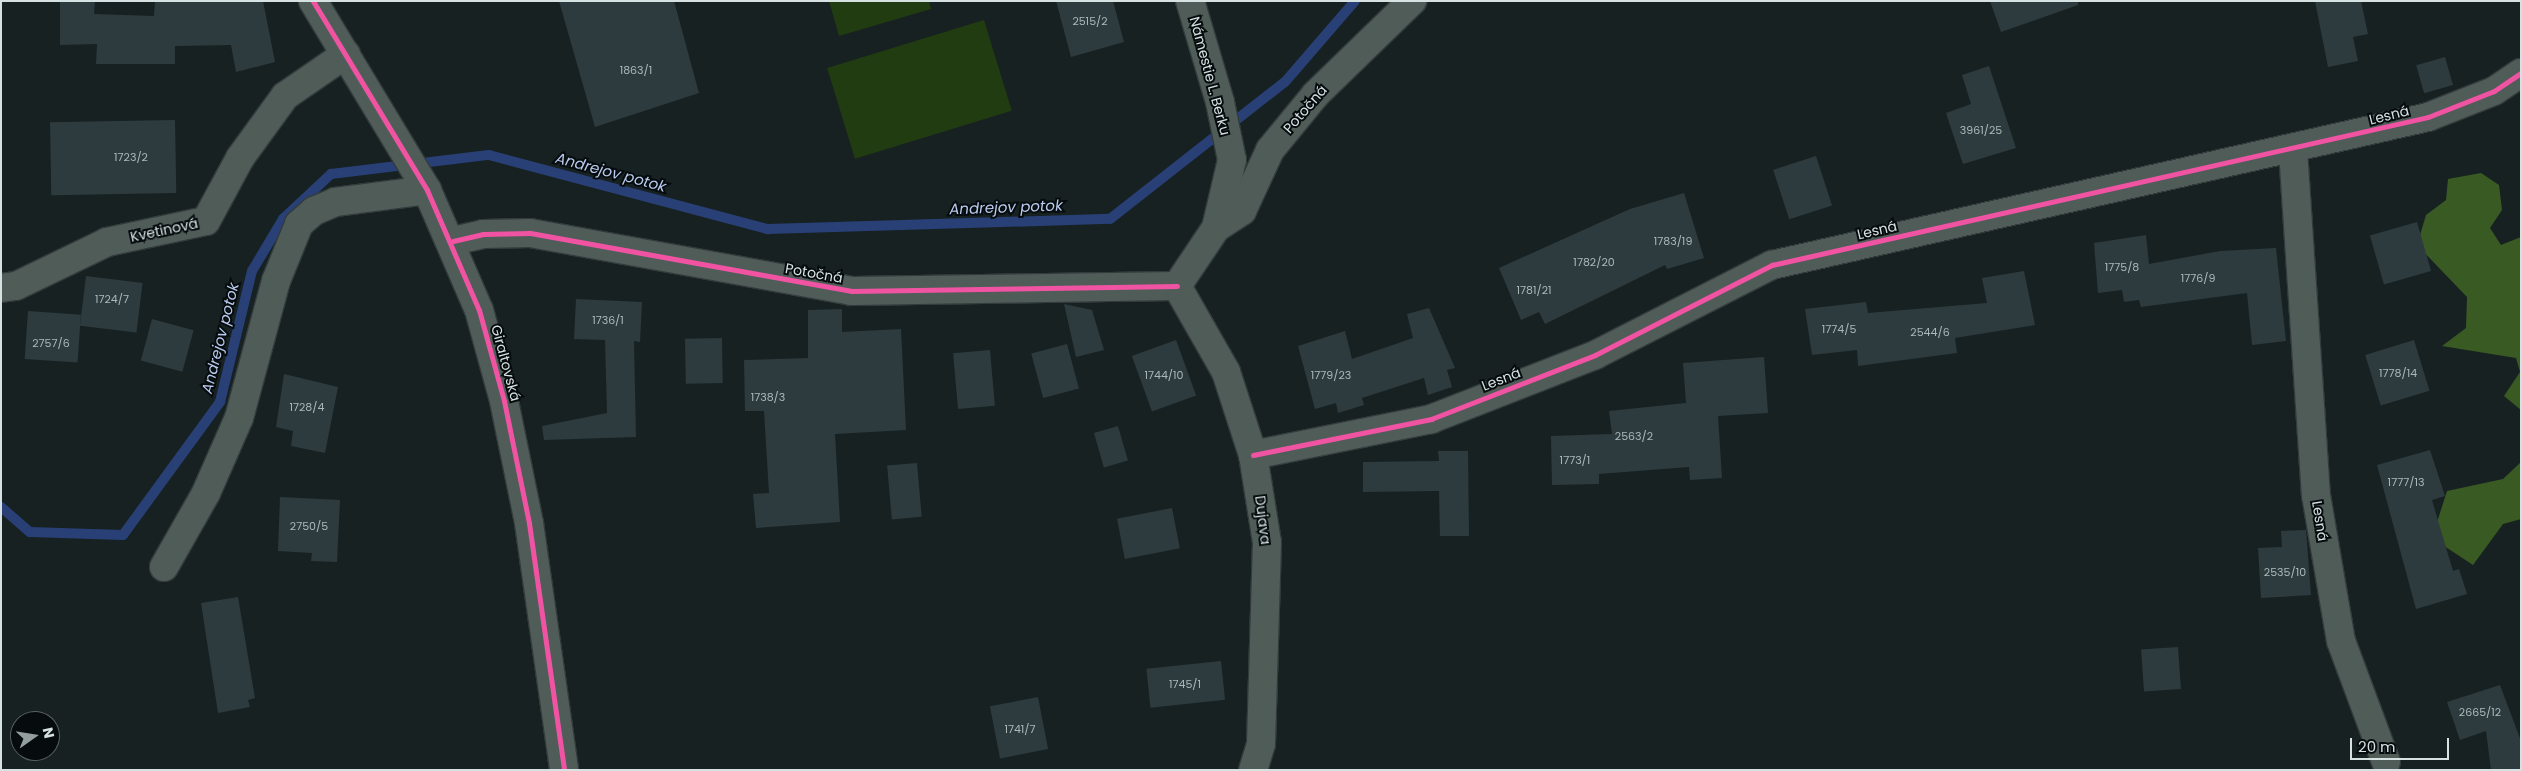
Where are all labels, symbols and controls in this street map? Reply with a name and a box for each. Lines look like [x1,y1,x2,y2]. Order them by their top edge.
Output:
house number: 2515/2 [1072,14,1108,28]
street label: Námestie L. Berku [1186,15,1234,137]
house number: 1863/1 [620,63,652,77]
street label: Potočná [1280,82,1330,136]
street label: Lesná [2367,102,2411,128]
house number: 3961/25 [1960,123,2002,137]
water label: Andrejov potok [554,149,668,195]
house number: 1723/2 [114,150,148,164]
water label: Andrejov potok [949,196,1063,218]
street label: Kvetinová [129,215,199,245]
street label: Lesná [1855,217,1899,243]
house number: 1783/19 [1654,234,1692,248]
house number: 1782/20 [1573,255,1615,269]
street label: Potočná [784,260,844,286]
house number: 1775/8 [2105,260,2139,274]
house number: 1776/9 [2181,271,2215,285]
water label: Andrejov potok [198,281,242,395]
house number: 1781/21 [1516,283,1552,297]
house number: 1724/7 [95,292,129,306]
house number: 1736/1 [592,313,624,327]
house number: 1774/5 [1822,322,1856,336]
street label: Giraltovská [488,323,524,403]
house number: 2544/6 [1910,325,1950,339]
house number: 2757/6 [32,336,70,350]
street label: Lesná [1479,364,1523,394]
house number: 1778/14 [2379,366,2417,380]
house number: 1744/10 [1144,368,1184,382]
house number: 1779/23 [1311,368,1351,382]
house number: 1738/3 [751,390,785,404]
house number: 1728/4 [290,400,324,414]
house number: 2563/2 [1615,429,1653,443]
house number: 1773/1 [1560,453,1590,467]
house number: 1777/13 [2388,475,2424,489]
street label: Dujava [1252,495,1274,545]
street label: Lesná [2309,500,2331,542]
house number: 2750/5 [290,519,328,533]
house number: 2535/10 [2264,565,2306,579]
house number: 1745/1 [1169,677,1201,691]
house number: 2665/12 [2459,705,2501,719]
north arrow [10,711,60,761]
house number: 1741/7 [1004,722,1036,736]
text: N [38,725,60,740]
scale bar [2352,728,2451,760]
text: 20 m [2358,736,2396,757]

